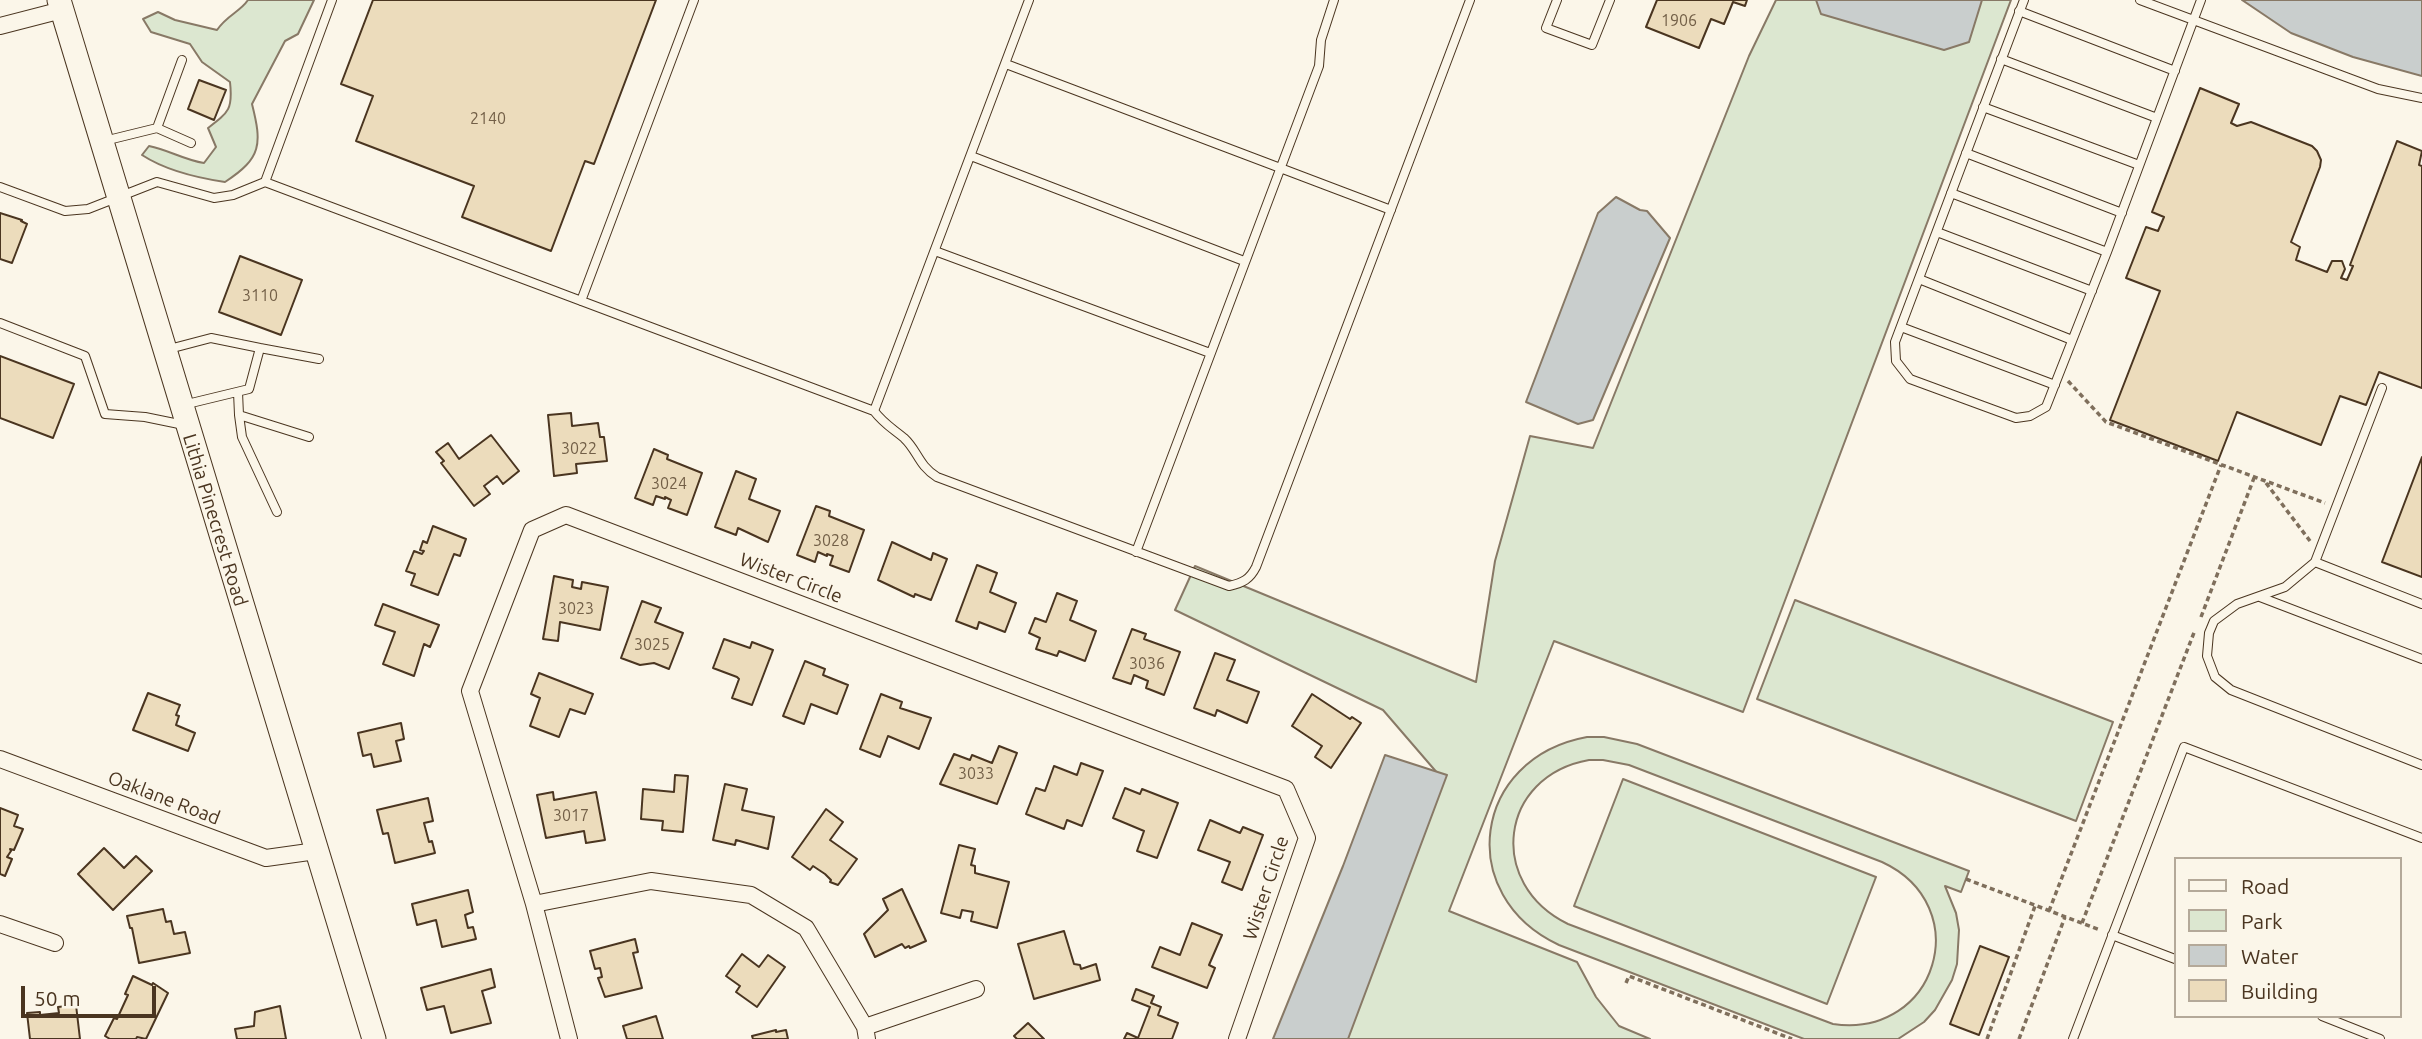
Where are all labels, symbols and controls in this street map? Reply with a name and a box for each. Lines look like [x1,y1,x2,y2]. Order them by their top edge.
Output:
house number: 1906 [1661,11,1697,31]
house number: 2140 [470,109,506,129]
house number: 3110 [242,286,278,306]
street label: Lithia Pinecrest Road [178,431,252,609]
house number: 3022 [561,439,597,459]
house number: 3024 [651,474,687,494]
house number: 3028 [813,531,849,551]
street label: Wister Circle [736,548,846,608]
house number: 3023 [558,599,594,619]
house number: 3025 [634,635,670,655]
house number: 3036 [1129,654,1165,674]
house number: 3033 [958,764,994,784]
street label: Oaklane Road [105,766,223,830]
house number: 3017 [553,806,589,826]
street label: Wister Circle [1238,833,1294,943]
legend [2174,857,2401,1018]
text: Road [2241,874,2289,898]
text: Park [2241,909,2283,933]
text: Water [2241,944,2299,968]
scale bar [24,972,159,1016]
text: Building [2241,979,2318,1003]
text: 50 m [34,986,81,1010]

